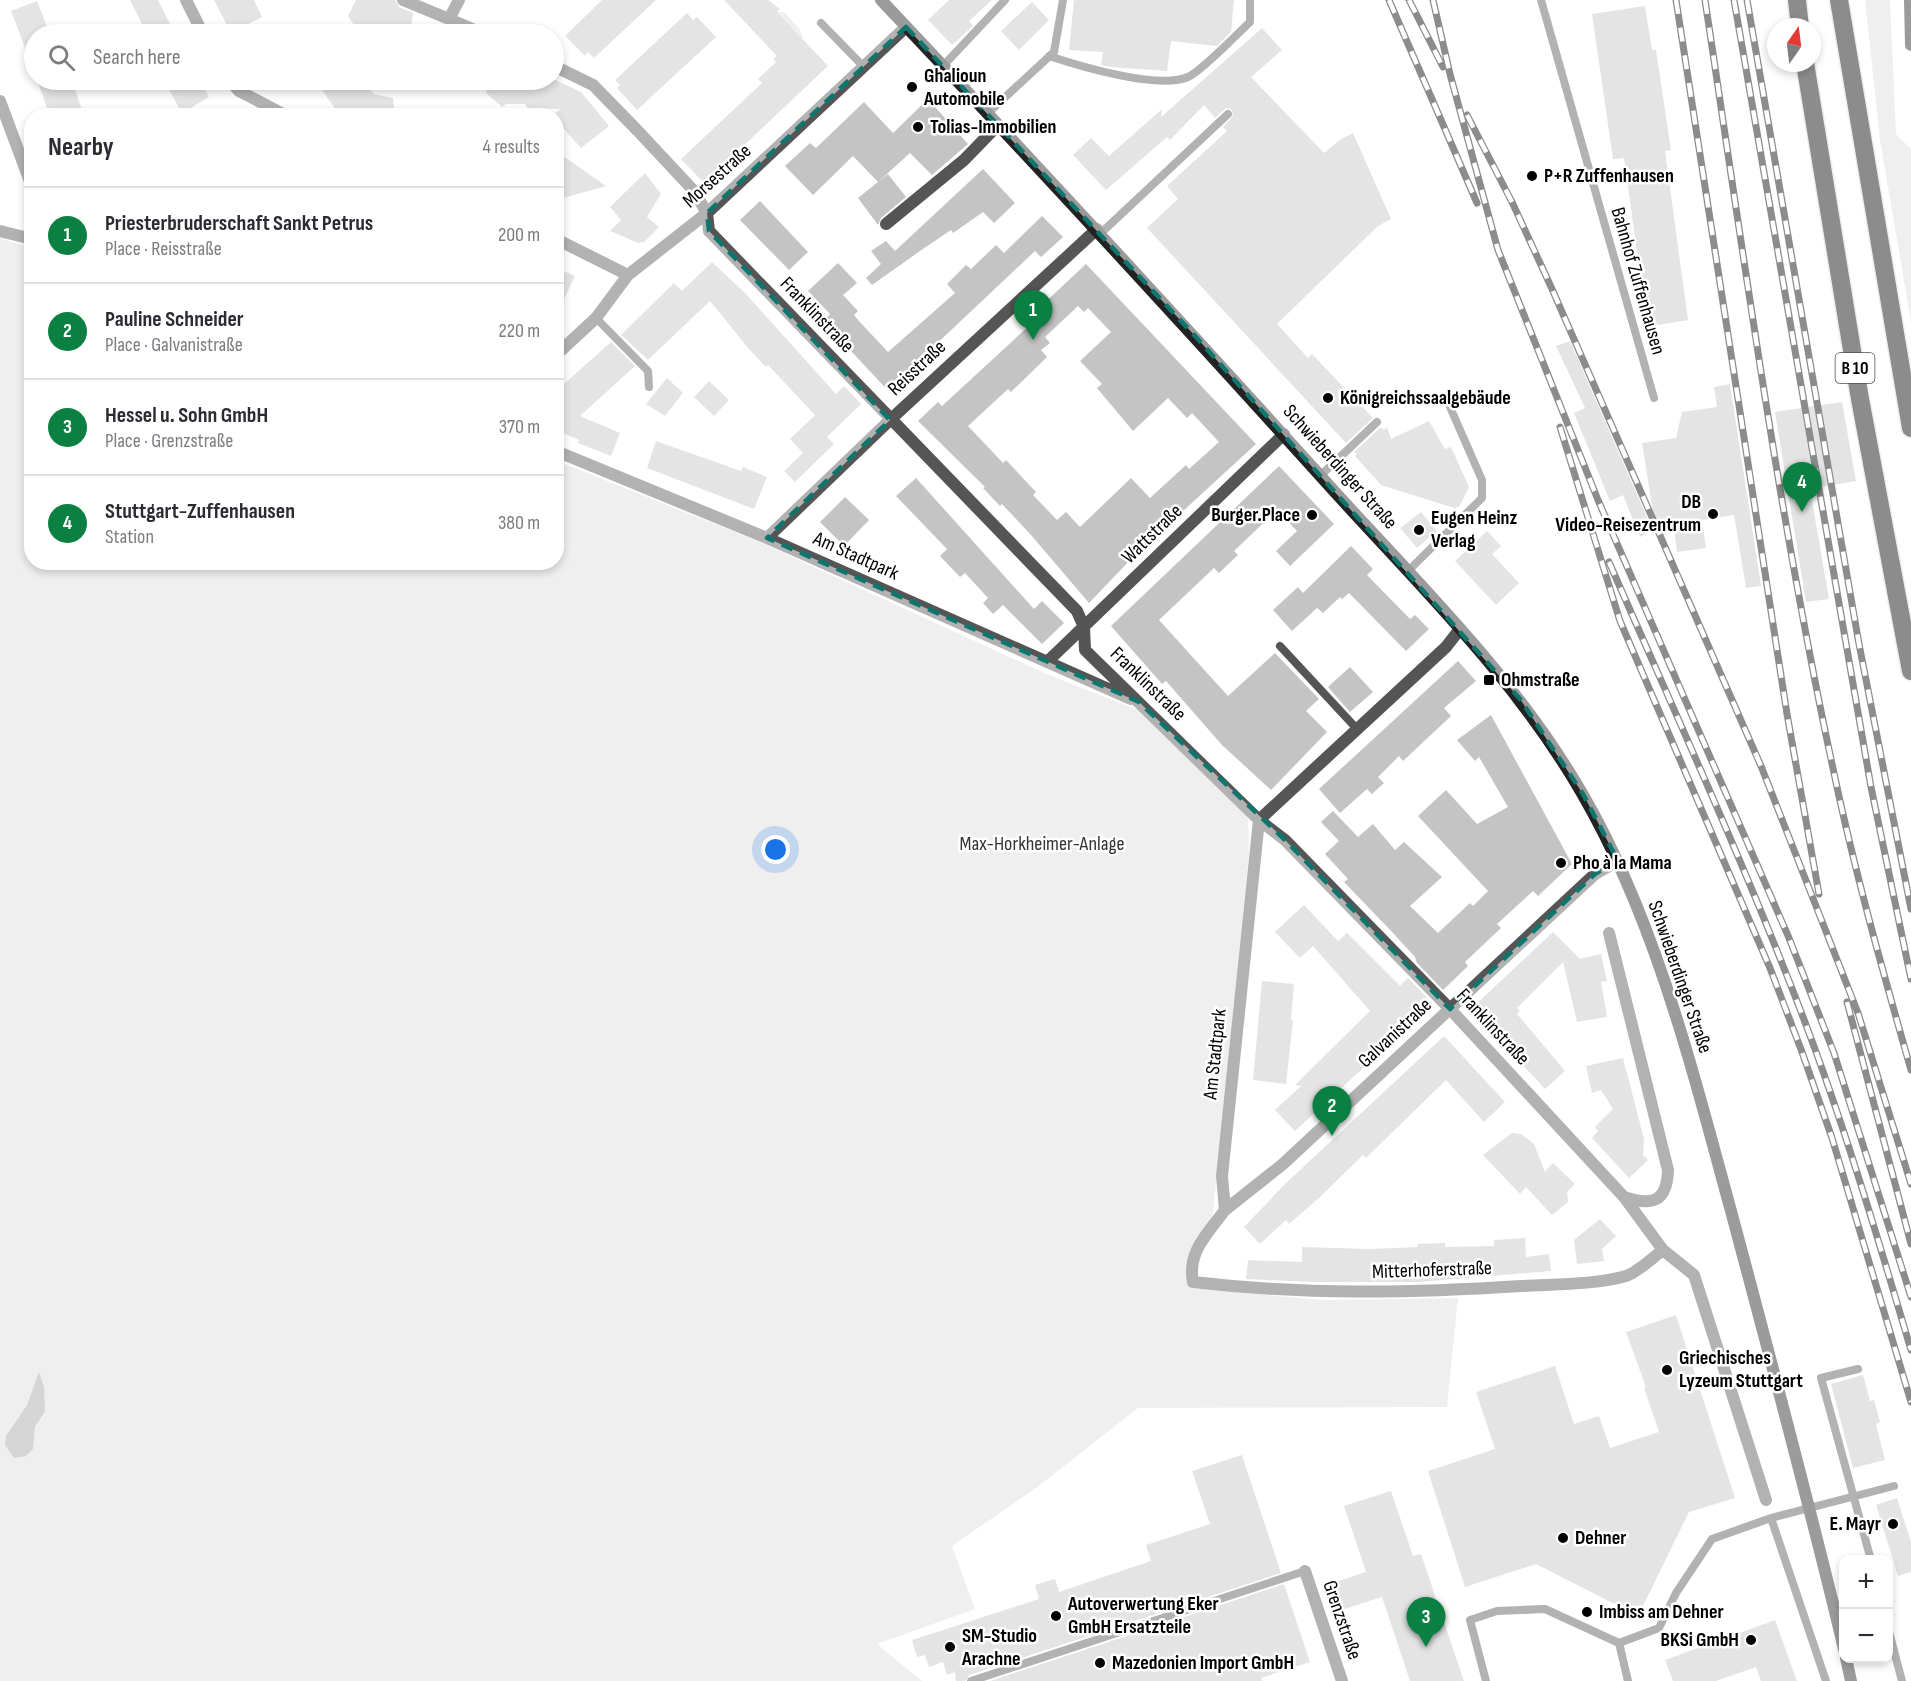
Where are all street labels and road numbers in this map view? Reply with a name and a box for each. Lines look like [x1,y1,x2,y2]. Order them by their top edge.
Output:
street label: Morsestraße [678,139,756,213]
street label: Bahnhof Zuffenhausen [1606,205,1670,357]
street label: Franklinstraße [775,272,859,358]
street label: Reisstraße [883,335,951,401]
road number: B 10 [1836,353,1874,383]
street label: Schwieberdinger Straße [1278,400,1402,534]
street label: Wattstraße [1117,499,1187,569]
street label: Am Stadtpark [809,526,903,586]
street label: Franklinstraße [1105,642,1191,726]
street label: Schwieberdinger Straße [1643,898,1717,1056]
street label: Franklinstraße [1451,984,1535,1070]
street label: Galvanistraße [1353,993,1437,1073]
street label: Am Stadtpark [1198,1007,1232,1101]
street label: Mitterhoferstraße [1372,1256,1492,1284]
street label: Grenzstraße [1317,1577,1367,1663]

